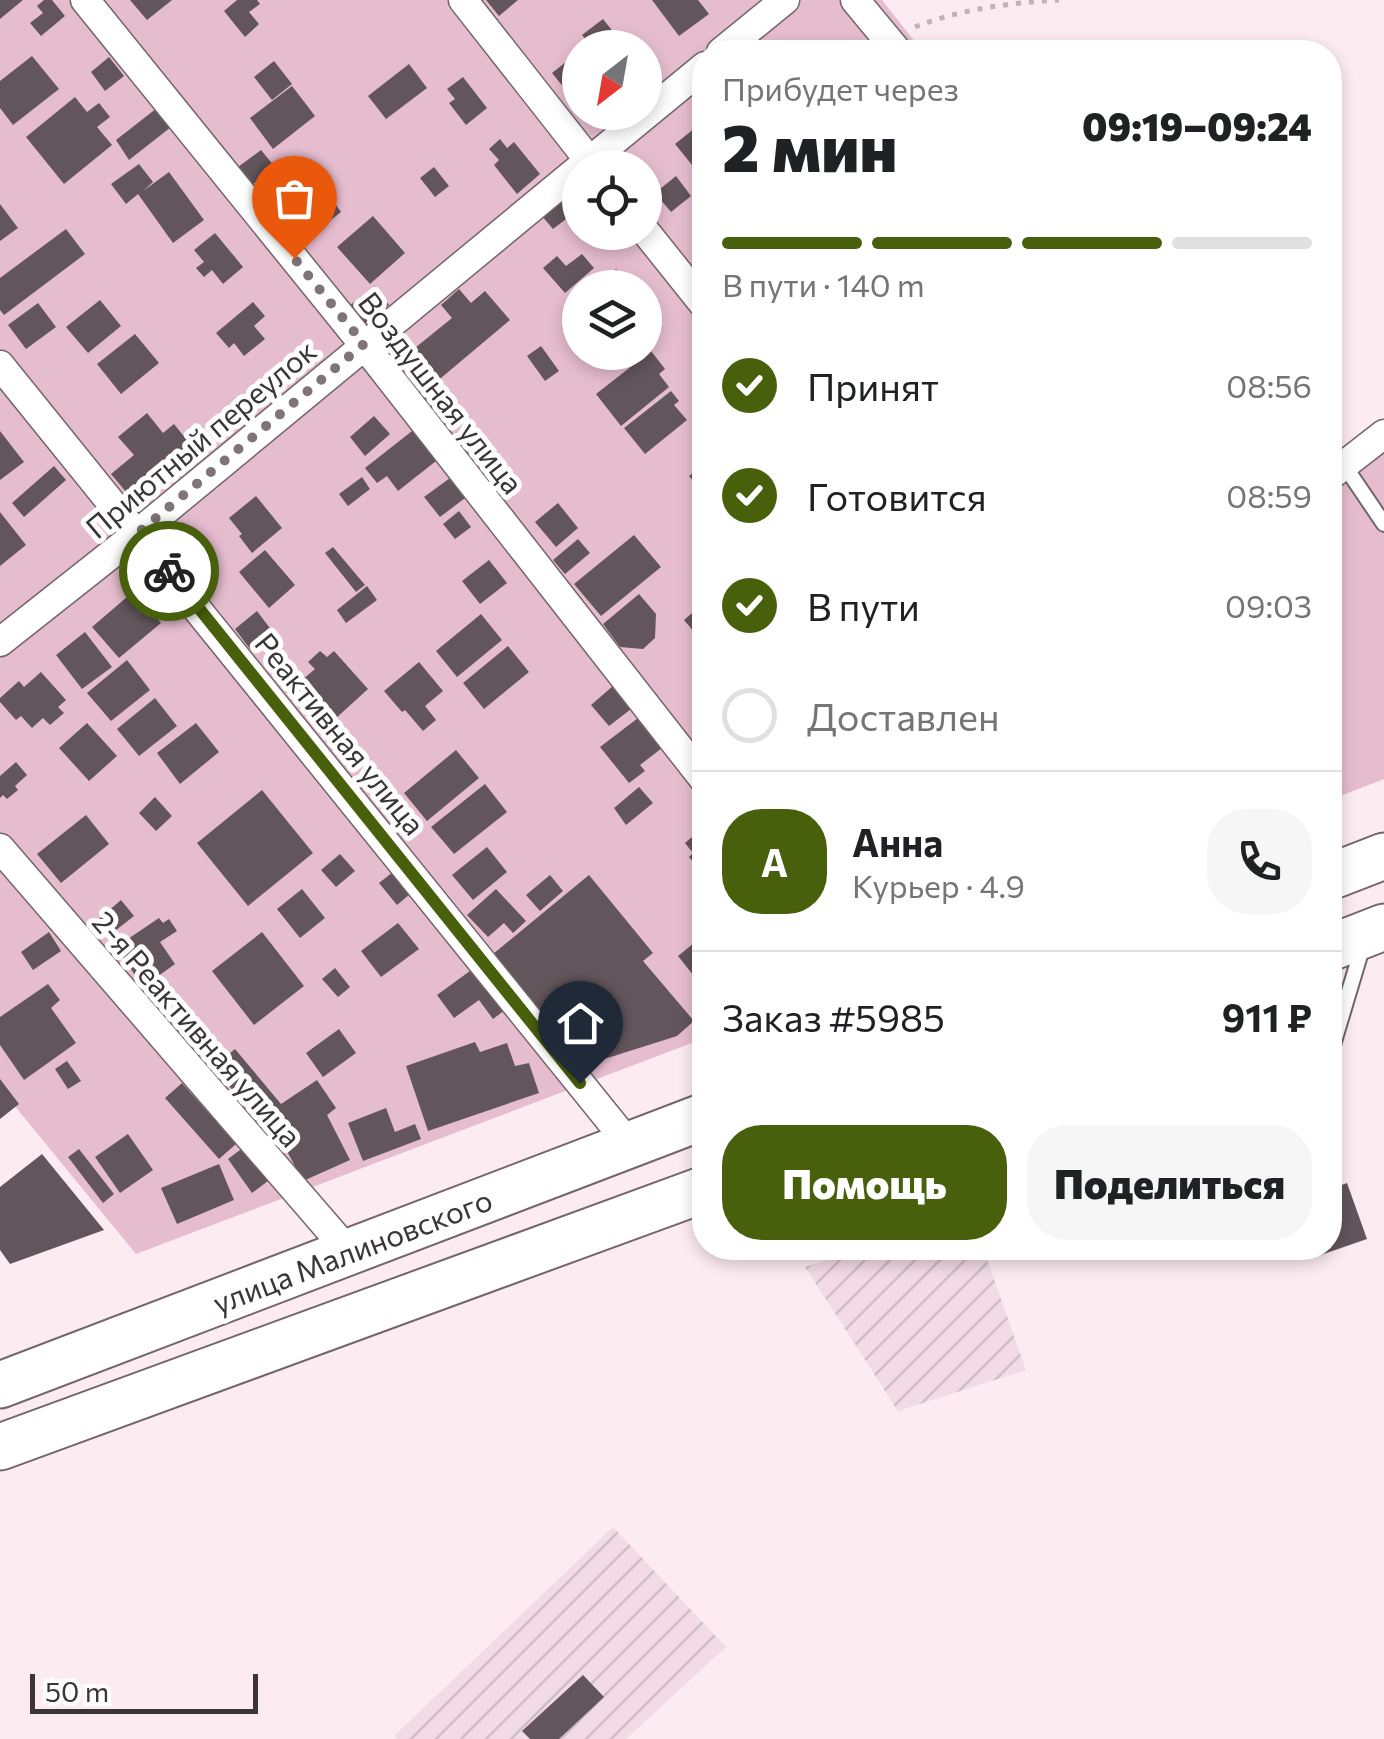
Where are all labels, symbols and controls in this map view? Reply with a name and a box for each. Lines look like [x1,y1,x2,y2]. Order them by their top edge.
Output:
north arrow [562,30,662,130]
map controls [562,30,662,370]
text: Прибудет через [722,68,959,108]
text: 09:19–09:24 [1082,102,1312,149]
text: 2 мин [722,106,897,185]
button: locate [562,150,662,250]
pin [252,156,337,259]
icon: bag [267,171,322,226]
text: В пути · 140 m [722,264,925,304]
button: layers [562,270,662,370]
street label: Воздушная улица [352,284,532,500]
street label: Приютный переулок [77,331,323,545]
icon: check [722,358,777,413]
text: Принят [807,362,939,409]
text: 08:56 [1226,365,1312,405]
icon: check [722,468,777,523]
text: Готовится [807,472,987,519]
text: 08:59 [1226,475,1312,515]
courier [119,521,219,621]
icon: bike [142,544,197,599]
icon: check [722,578,777,633]
text: В пути [807,582,920,629]
text: 09:03 [1225,585,1312,625]
street label: Реактивная улица [248,625,434,841]
text: Доставлен [807,692,1000,739]
button: phone [1207,809,1312,914]
text: Анна [852,818,943,865]
text: А [761,838,788,885]
text: Курьер · 4.9 [852,865,1025,905]
street label: 2-я Реактивная улица [86,903,310,1153]
pin [538,981,623,1084]
text: Заказ #5985 [722,993,945,1040]
text: 911 ₽ [1222,993,1312,1040]
icon: home [553,996,608,1051]
button: Помощь [722,1125,1007,1240]
button: Поделиться [1027,1125,1312,1240]
street label: улица Малиновского [207,1180,497,1320]
scale bar [30,1669,258,1714]
text: 50 m [45,1674,109,1708]

